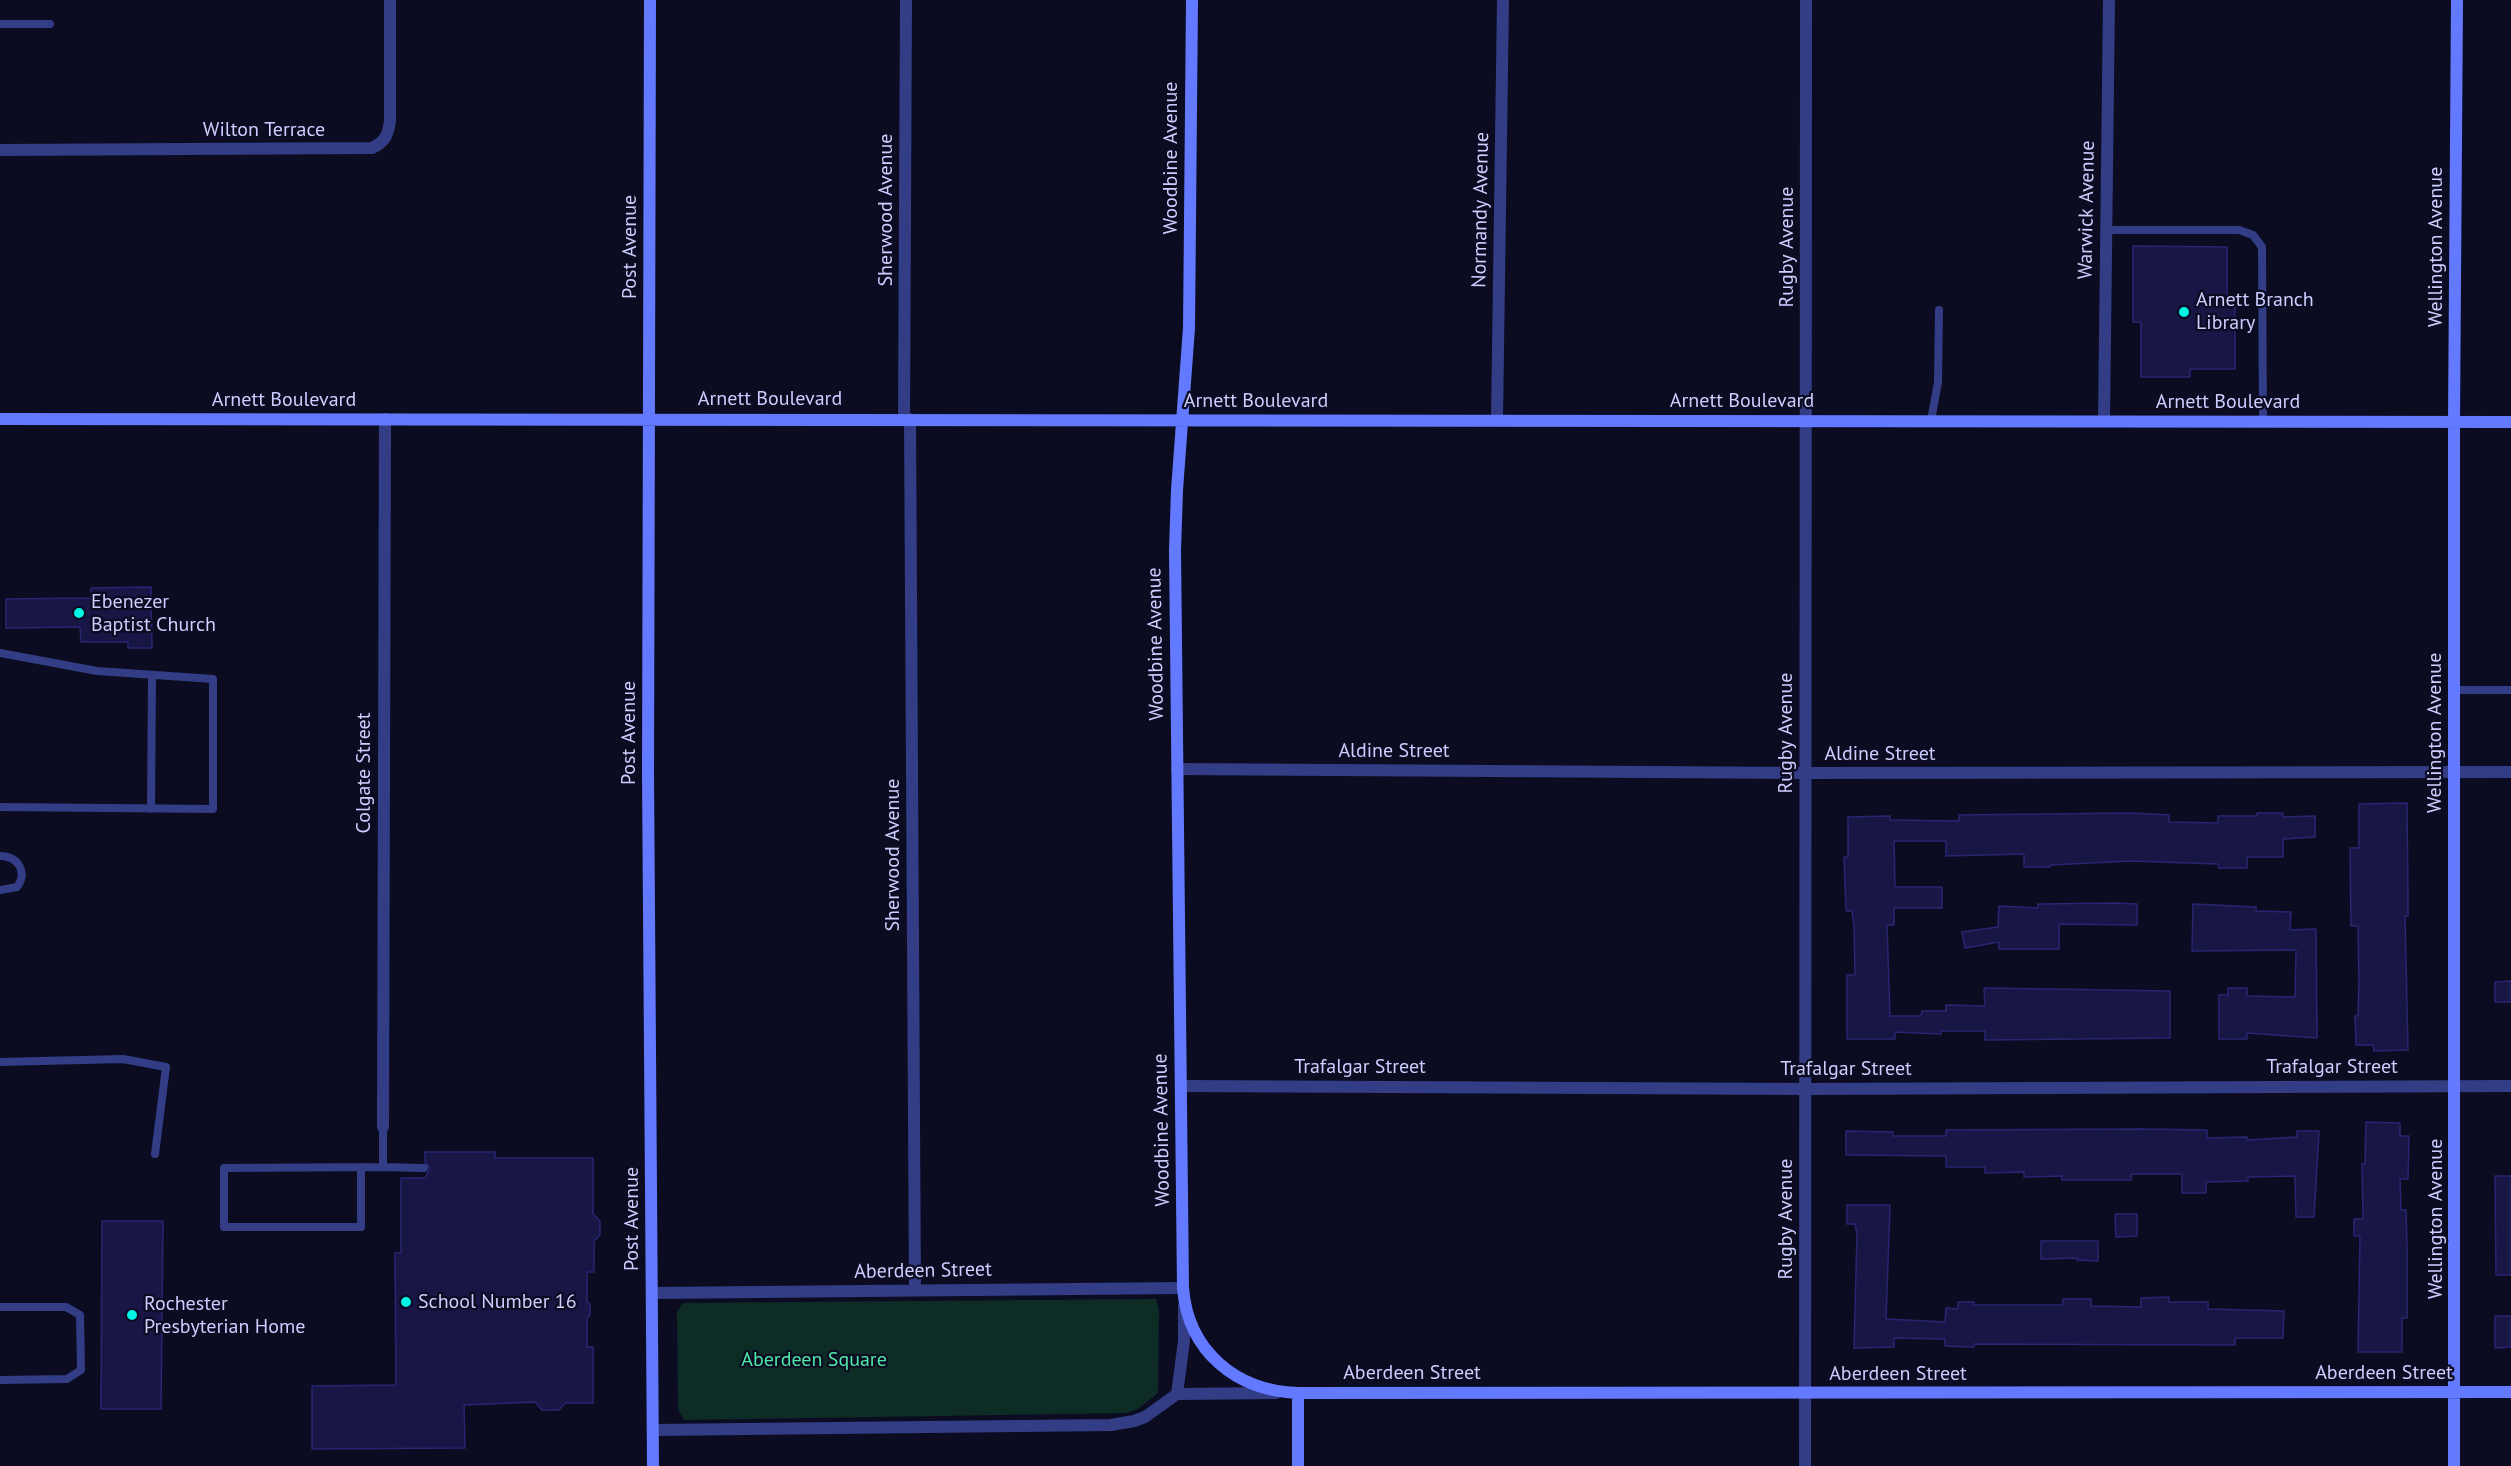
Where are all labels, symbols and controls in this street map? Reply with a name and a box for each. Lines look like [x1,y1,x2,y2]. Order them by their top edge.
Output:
street label: Woodbine Avenue [1159,82,1183,234]
street label: Wilton Terrace [203,118,325,142]
street label: Normandy Avenue [1468,132,1494,288]
street label: Sherwood Avenue [874,134,898,286]
street label: Warwick Avenue [2074,140,2100,280]
street label: Wellington Avenue [2424,167,2448,327]
street label: Rugby Avenue [1775,187,1799,307]
street label: Post Avenue [618,195,642,299]
place label: Arnett Branch Library [2196,288,2314,335]
marker: Arnett Branch Library [2177,305,2191,319]
street label: Arnett Boulevard [698,387,842,411]
street label: Arnett Boulevard [212,388,356,412]
street label: Arnett Boulevard [1184,389,1328,413]
street label: Arnett Boulevard [1670,389,1814,413]
street label: Arnett Boulevard [2156,390,2300,414]
street label: Woodbine Avenue [1143,567,1169,721]
place label: Ebenezer Baptist Church [91,590,216,637]
marker: Ebenezer Baptist Church [72,606,86,620]
street label: Wellington Avenue [2423,653,2447,813]
street label: Rugby Avenue [1774,673,1798,793]
street label: Post Avenue [617,681,641,785]
street label: Colgate Street [352,712,376,834]
street label: Aldine Street [1338,739,1450,763]
street label: Aldine Street [1824,742,1936,766]
street label: Sherwood Avenue [881,779,905,931]
street label: Woodbine Avenue [1149,1053,1175,1207]
street label: Trafalgar Street [1294,1055,1426,1079]
street label: Trafalgar Street [2266,1055,2398,1079]
street label: Trafalgar Street [1780,1057,1912,1081]
street label: Wellington Avenue [2424,1139,2448,1299]
street label: Rugby Avenue [1774,1159,1798,1279]
street label: Post Avenue [620,1167,644,1271]
street label: Aberdeen Street [854,1258,992,1284]
place label: School Number 16 [418,1290,577,1314]
place label: Rochester Presbyterian Home [144,1292,305,1339]
marker: School Number 16 [399,1295,413,1309]
marker: Rochester Presbyterian Home [125,1308,139,1322]
park label: Aberdeen Square [741,1348,887,1372]
street label: Aberdeen Street [1343,1361,1481,1385]
street label: Aberdeen Street [2315,1361,2453,1385]
street label: Aberdeen Street [1829,1362,1967,1386]

